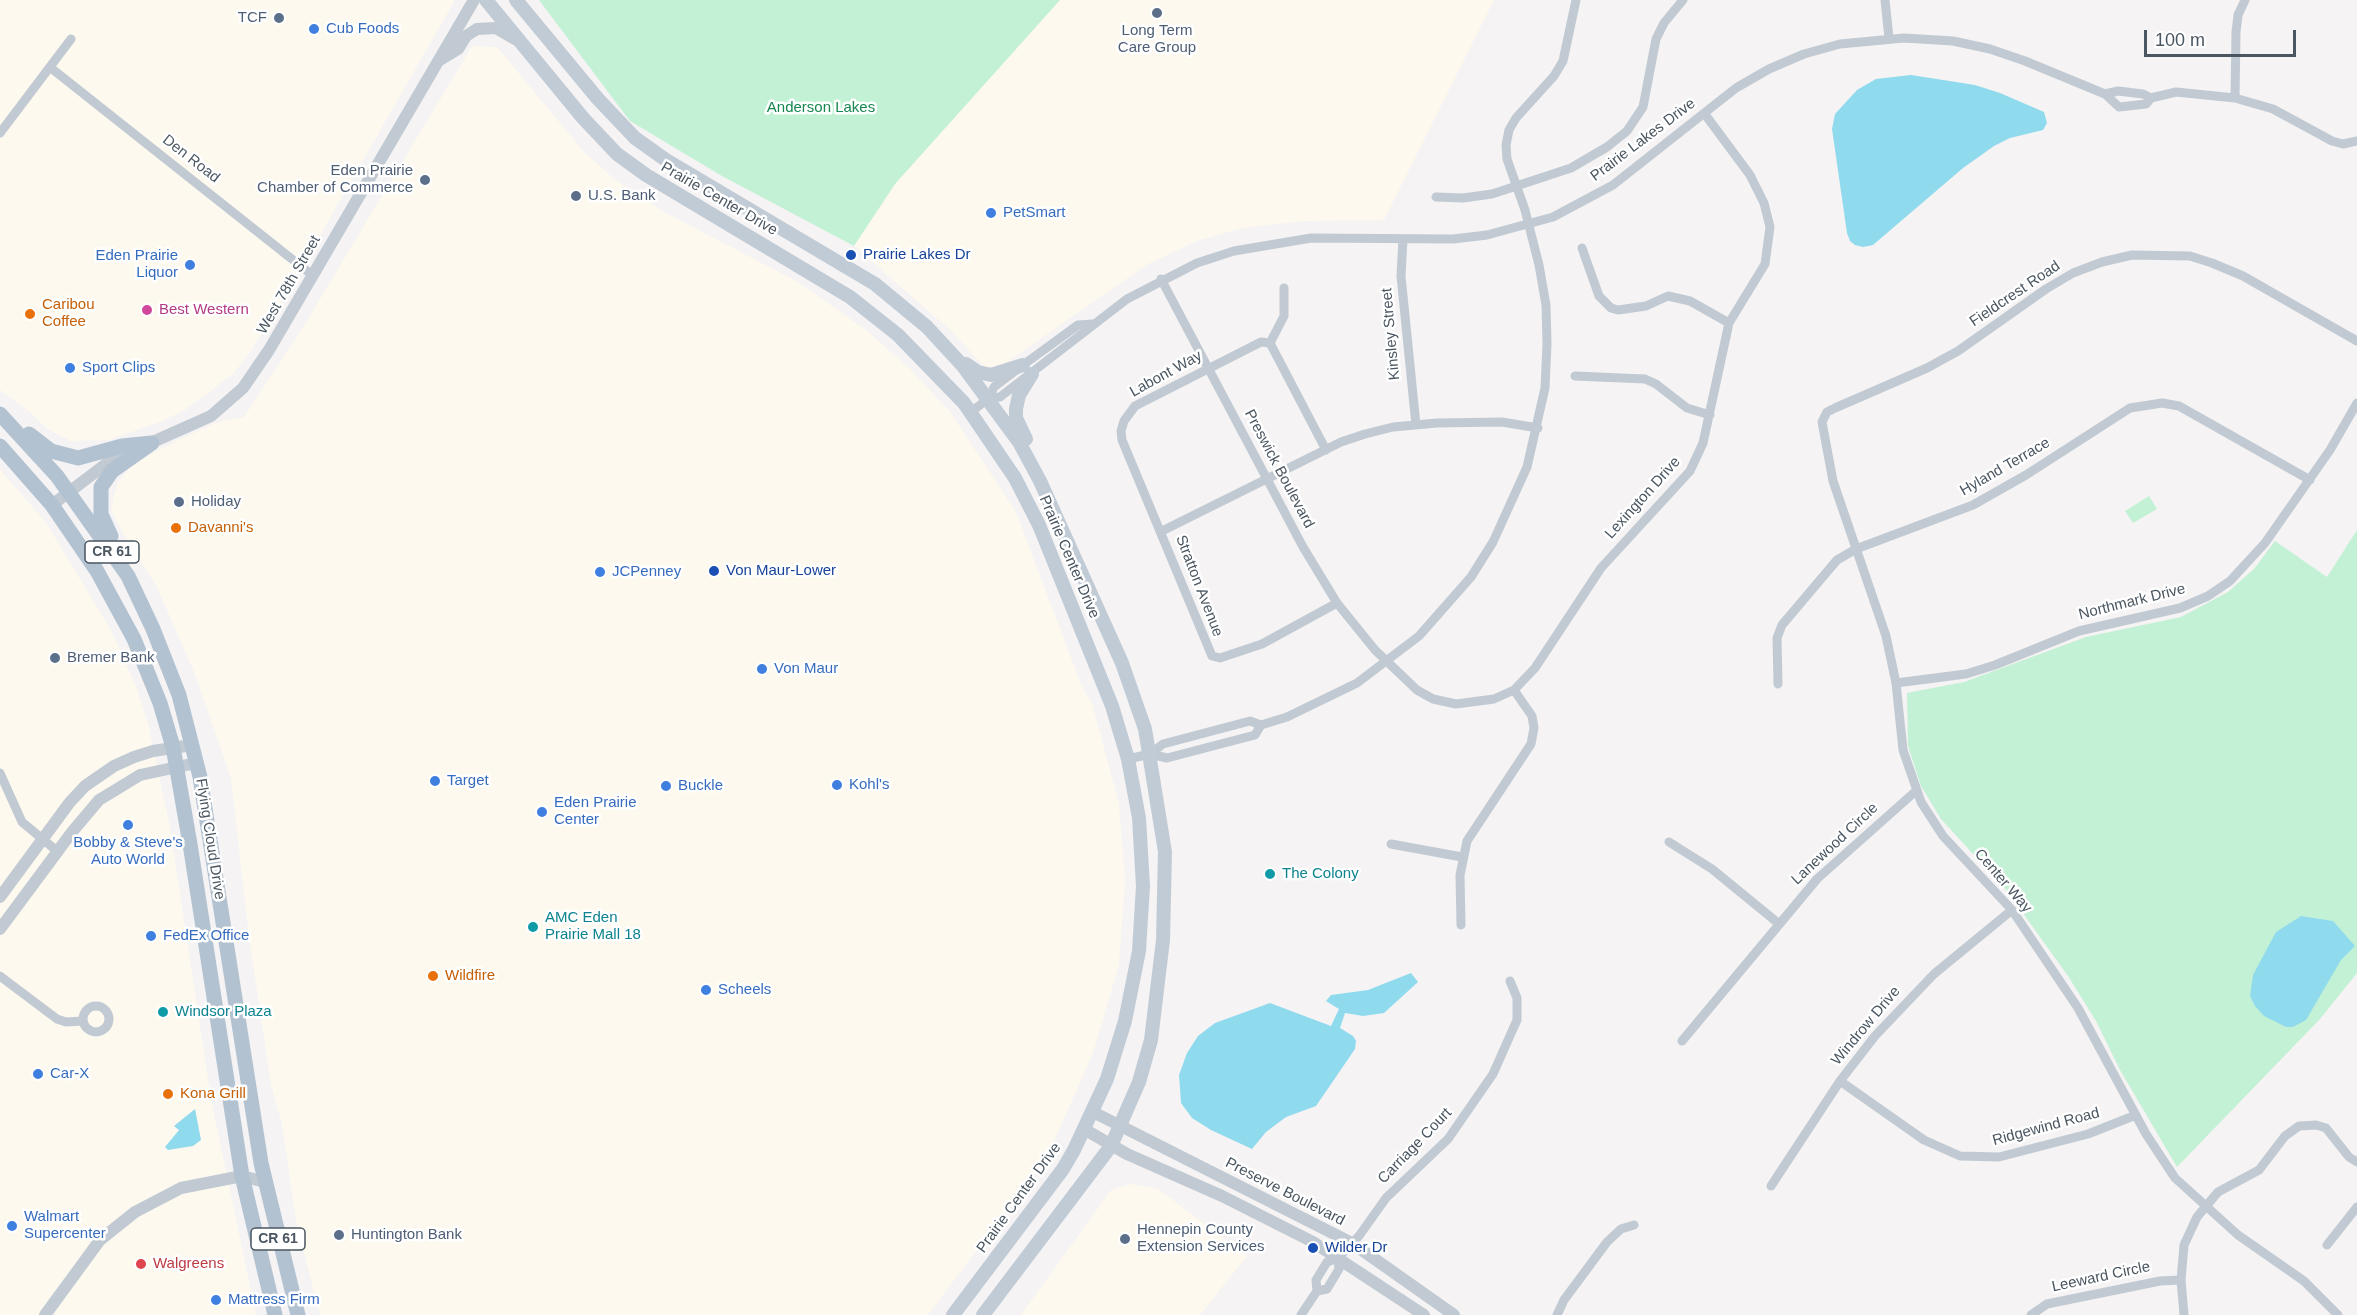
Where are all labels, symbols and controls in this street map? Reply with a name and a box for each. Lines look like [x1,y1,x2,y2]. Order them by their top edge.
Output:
marker: Long Term Care Group [1150,6,1164,20]
place label: TCF [238,9,267,27]
marker: TCF [272,11,286,25]
scale bar [2147,18,2298,56]
place label: Cub Foods [326,20,399,38]
marker: Cub Foods [307,22,321,36]
place label: Long Term Care Group [1118,22,1196,57]
text: 100 m [2155,30,2205,50]
street label: Prairie Lakes Drive [1587,95,1699,185]
park label: Anderson Lakes [767,99,875,117]
street label: Den Road [159,131,223,187]
street label: Prairie Center Drive [657,158,781,240]
place label: Eden Prairie Chamber of Commerce [257,162,413,197]
marker: Eden Prairie Chamber of Commerce [418,173,432,187]
place label: U.S. Bank [588,187,656,205]
marker: U.S. Bank [569,189,583,203]
place label: PetSmart [1003,204,1066,222]
marker: PetSmart [984,206,998,220]
street label: West 78th Street [253,232,325,338]
place label: Prairie Lakes Dr [863,246,971,264]
place label: Eden Prairie Liquor [95,247,178,282]
marker: Prairie Lakes Dr [844,248,858,262]
street label: Fieldcrest Road [1966,257,2064,331]
marker: Eden Prairie Liquor [183,258,197,272]
street label: Kinsley Street [1378,287,1404,381]
place label: Caribou Coffee [42,296,95,331]
place label: Best Western [159,301,249,319]
marker: Best Western [140,303,154,317]
marker: Caribou Coffee [23,307,37,321]
street label: Labont Way [1127,347,1205,401]
place label: Sport Clips [82,359,155,377]
marker: Sport Clips [63,361,77,375]
street label: Preswick Boulevard [1240,407,1318,531]
street label: Hyland Terrace [1957,434,2053,500]
street label: Lexington Drive [1601,453,1685,543]
place label: Holiday [191,493,241,511]
street label: Prairie Center Drive [1035,493,1103,621]
marker: Holiday [172,495,186,509]
place label: Davanni's [188,519,253,537]
marker: Davanni's [169,521,183,535]
street label: Stratton Avenue [1171,533,1227,639]
road number: CR 61 [85,541,139,563]
place label: Von Maur-Lower [726,562,836,580]
place label: JCPenney [612,563,681,581]
marker: Von Maur-Lower [707,564,721,578]
marker: JCPenney [593,565,607,579]
street label: Northmark Drive [2077,580,2187,624]
place label: Bremer Bank [67,649,155,667]
marker: Bremer Bank [48,651,62,665]
place label: Von Maur [774,660,838,678]
marker: Von Maur [755,662,769,676]
place label: Target [447,772,489,790]
marker: Target [428,774,442,788]
place label: Kohl's [849,776,889,794]
street label: Flying Cloud Drive [192,777,228,901]
place label: Buckle [678,777,723,795]
marker: Kohl's [830,778,844,792]
marker: Buckle [659,779,673,793]
place label: Eden Prairie Center [554,794,637,829]
street label: Lanewood Circle [1788,799,1882,889]
marker: Eden Prairie Center [535,805,549,819]
marker: Bobby & Steve's Auto World [121,818,135,832]
place label: Bobby & Steve's Auto World [73,834,183,869]
street label: Center Way [1970,845,2036,917]
place label: The Colony [1282,865,1359,883]
marker: The Colony [1263,867,1277,881]
place label: AMC Eden Prairie Mall 18 [545,909,641,944]
marker: AMC Eden Prairie Mall 18 [526,920,540,934]
place label: FedEx Office [163,927,249,945]
marker: FedEx Office [144,929,158,943]
place label: Wildfire [445,967,495,985]
marker: Wildfire [426,969,440,983]
place label: Scheels [718,981,771,999]
marker: Scheels [699,983,713,997]
street label: Windrow Drive [1828,983,1904,1069]
place label: Windsor Plaza [175,1003,272,1021]
marker: Windsor Plaza [156,1005,170,1019]
place label: Car-X [50,1065,89,1083]
marker: Car-X [31,1067,45,1081]
place label: Kona Grill [180,1085,246,1103]
marker: Kona Grill [161,1087,175,1101]
street label: Carriage Court [1374,1104,1456,1188]
street label: Ridgewind Road [1991,1104,2101,1150]
street label: Prairie Center Drive [973,1139,1065,1257]
street label: Preserve Boulevard [1222,1154,1348,1230]
place label: Walmart Supercenter [24,1208,106,1243]
marker: Walmart Supercenter [5,1219,19,1233]
place label: Hennepin County Extension Services [1137,1221,1265,1256]
place label: Huntington Bank [351,1226,462,1244]
road number: CR 61 [251,1228,305,1250]
marker: Huntington Bank [332,1228,346,1242]
marker: Hennepin County Extension Services [1118,1232,1132,1246]
place label: Wilder Dr [1325,1239,1387,1257]
marker: Wilder Dr [1306,1241,1320,1255]
place label: Walgreens [153,1255,224,1273]
marker: Walgreens [134,1257,148,1271]
street label: Leeward Circle [2050,1258,2152,1296]
place label: Mattress Firm [228,1291,320,1309]
marker: Mattress Firm [209,1293,223,1307]

